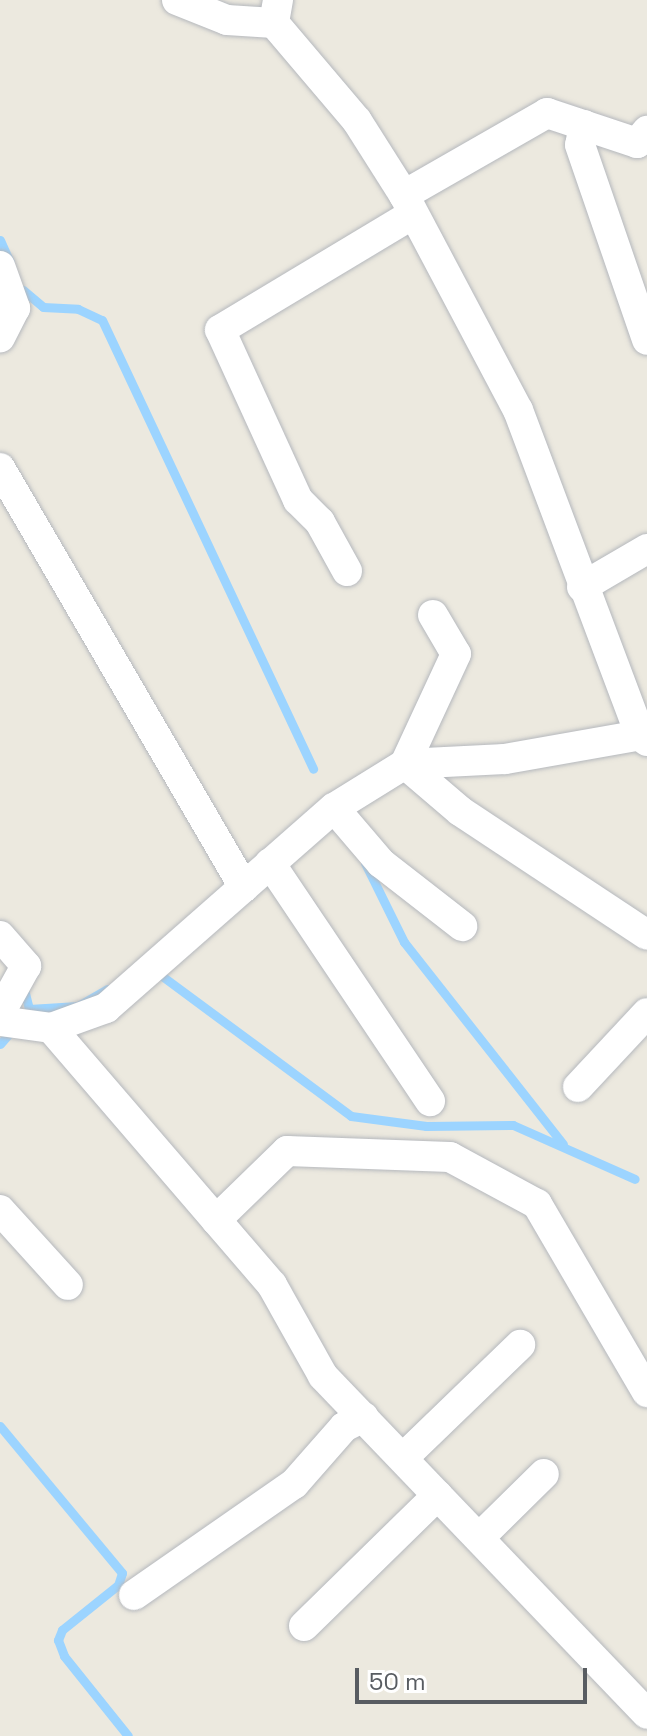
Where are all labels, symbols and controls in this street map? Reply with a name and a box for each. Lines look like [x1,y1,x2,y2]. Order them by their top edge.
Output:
scale bar [359,1652,591,1702]
text: 50 m [369,1666,426,1697]

